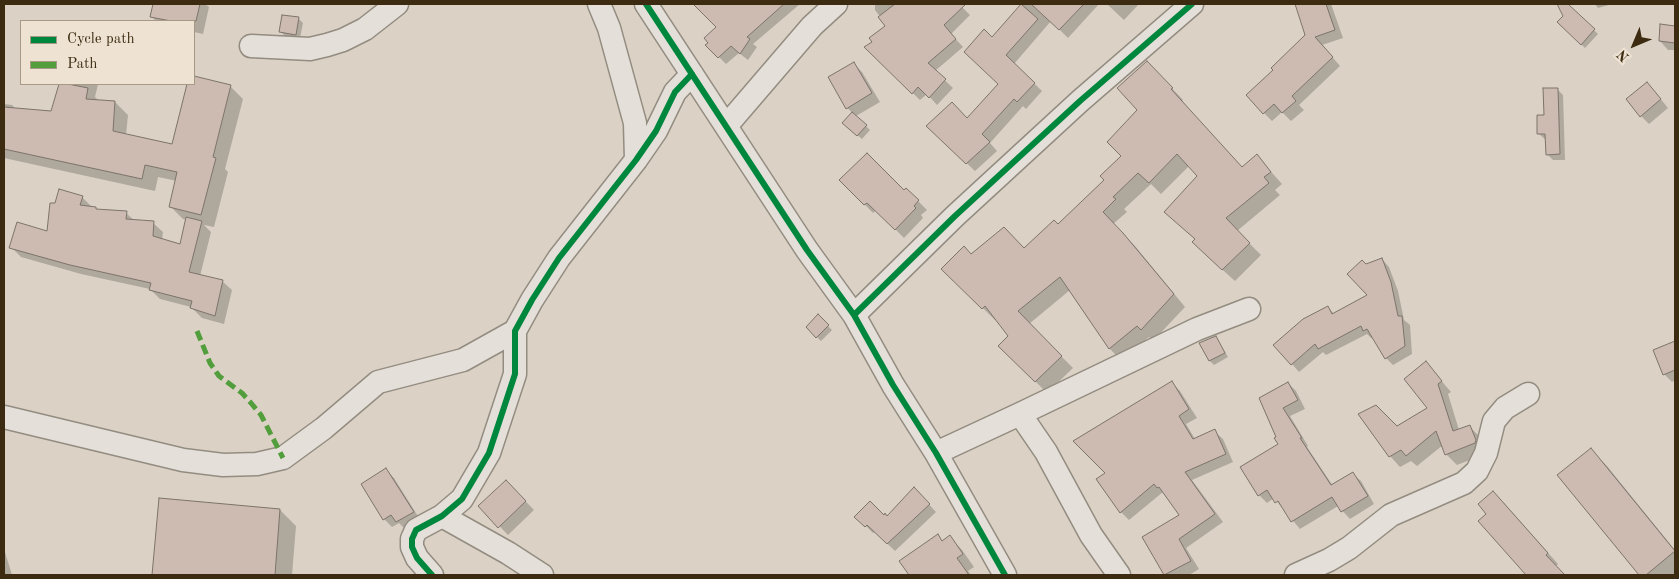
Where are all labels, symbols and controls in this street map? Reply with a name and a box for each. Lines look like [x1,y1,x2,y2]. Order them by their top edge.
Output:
legend [20,20,195,85]
north arrow [1609,20,1659,70]
text: Cycle path [67,32,135,47]
text: N [1615,47,1632,64]
text: Path [67,57,97,72]

